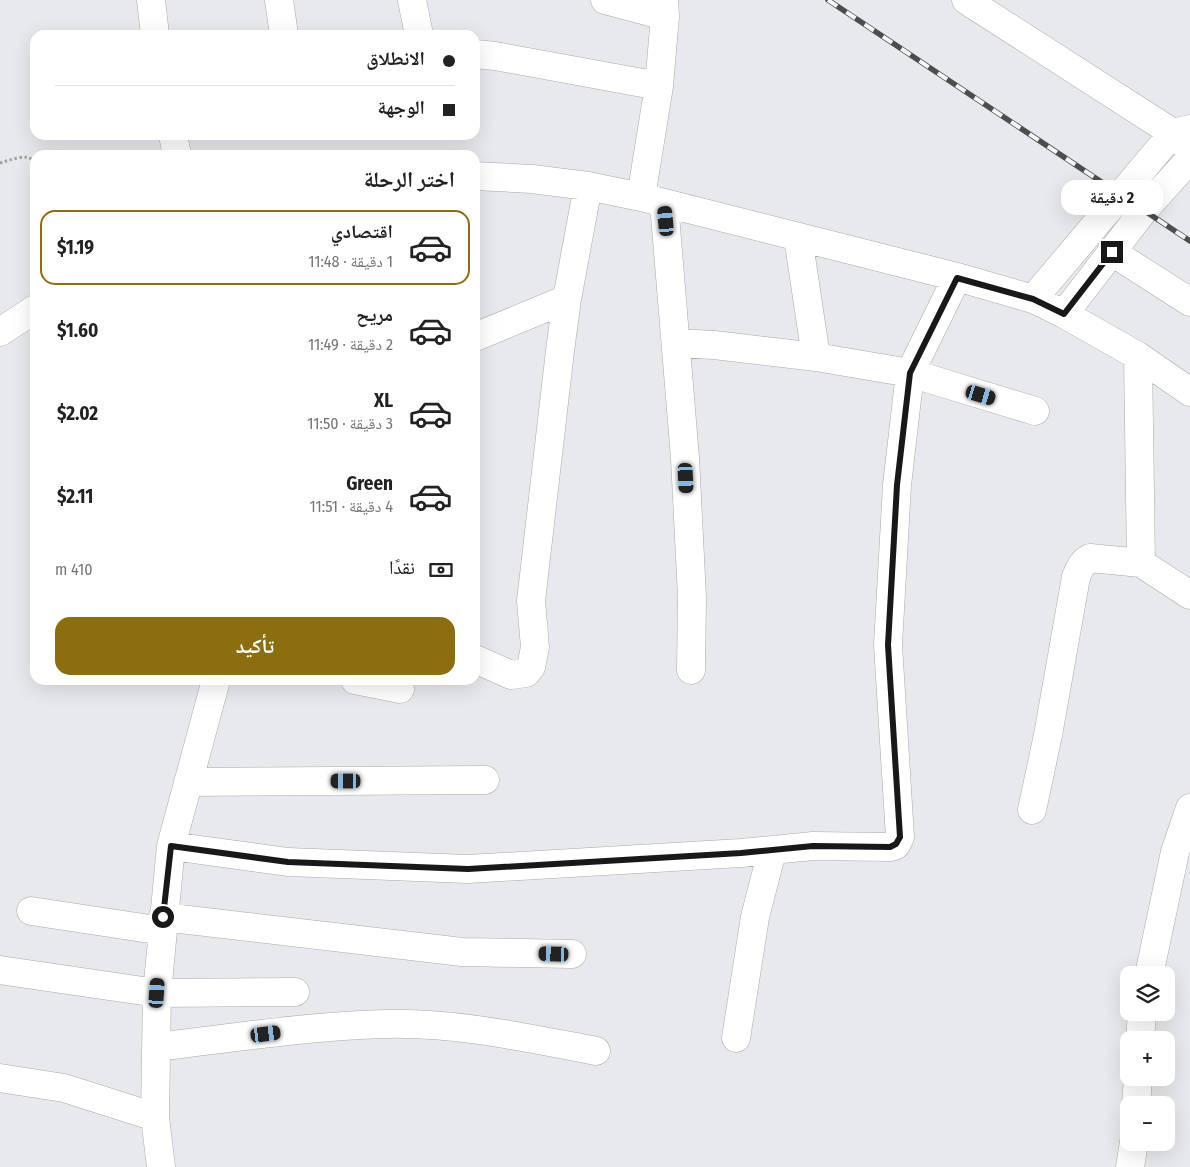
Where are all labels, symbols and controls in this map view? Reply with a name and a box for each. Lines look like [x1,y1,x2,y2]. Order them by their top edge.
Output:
text: الانطلاق [366,47,425,70]
text: الوجهة [377,96,425,119]
text: اختر الرحلة [364,166,455,193]
callout: 2 دقيقة [1061,180,1163,214]
text: 2 دقيقة [1090,188,1134,207]
car [657,205,674,237]
text: اقتصادي [331,220,393,243]
icon: car [408,225,453,270]
text: $1.19 [57,236,94,259]
route end [1101,241,1123,263]
text: 1 دقيقة · 11:48 [308,252,393,271]
text: مريح [356,303,393,326]
icon: car [408,308,453,353]
text: $1.60 [57,319,98,342]
text: 2 دقيقة · 11:49 [308,335,393,354]
car [964,383,997,407]
text: XL [374,389,393,412]
icon: car [408,391,453,436]
text: $2.02 [57,402,98,425]
text: 3 دقيقة · 11:50 [307,414,393,433]
car [677,463,694,493]
text: Green [346,472,393,495]
icon: car [408,474,453,519]
text: $2.11 [57,485,93,508]
text: 4 دقيقة · 11:51 [310,497,393,516]
text: نقدًا [389,556,415,579]
icon: cash [427,556,455,584]
text: 410 m [55,560,93,579]
button: تأكيد [55,617,455,675]
car [331,774,361,789]
route start [152,906,174,928]
car [538,946,569,962]
map controls [1120,966,1175,1151]
button: layers [1120,966,1175,1021]
car [148,978,165,1008]
car [250,1025,281,1043]
button: + [1120,1031,1175,1086]
button: − [1120,1096,1175,1151]

